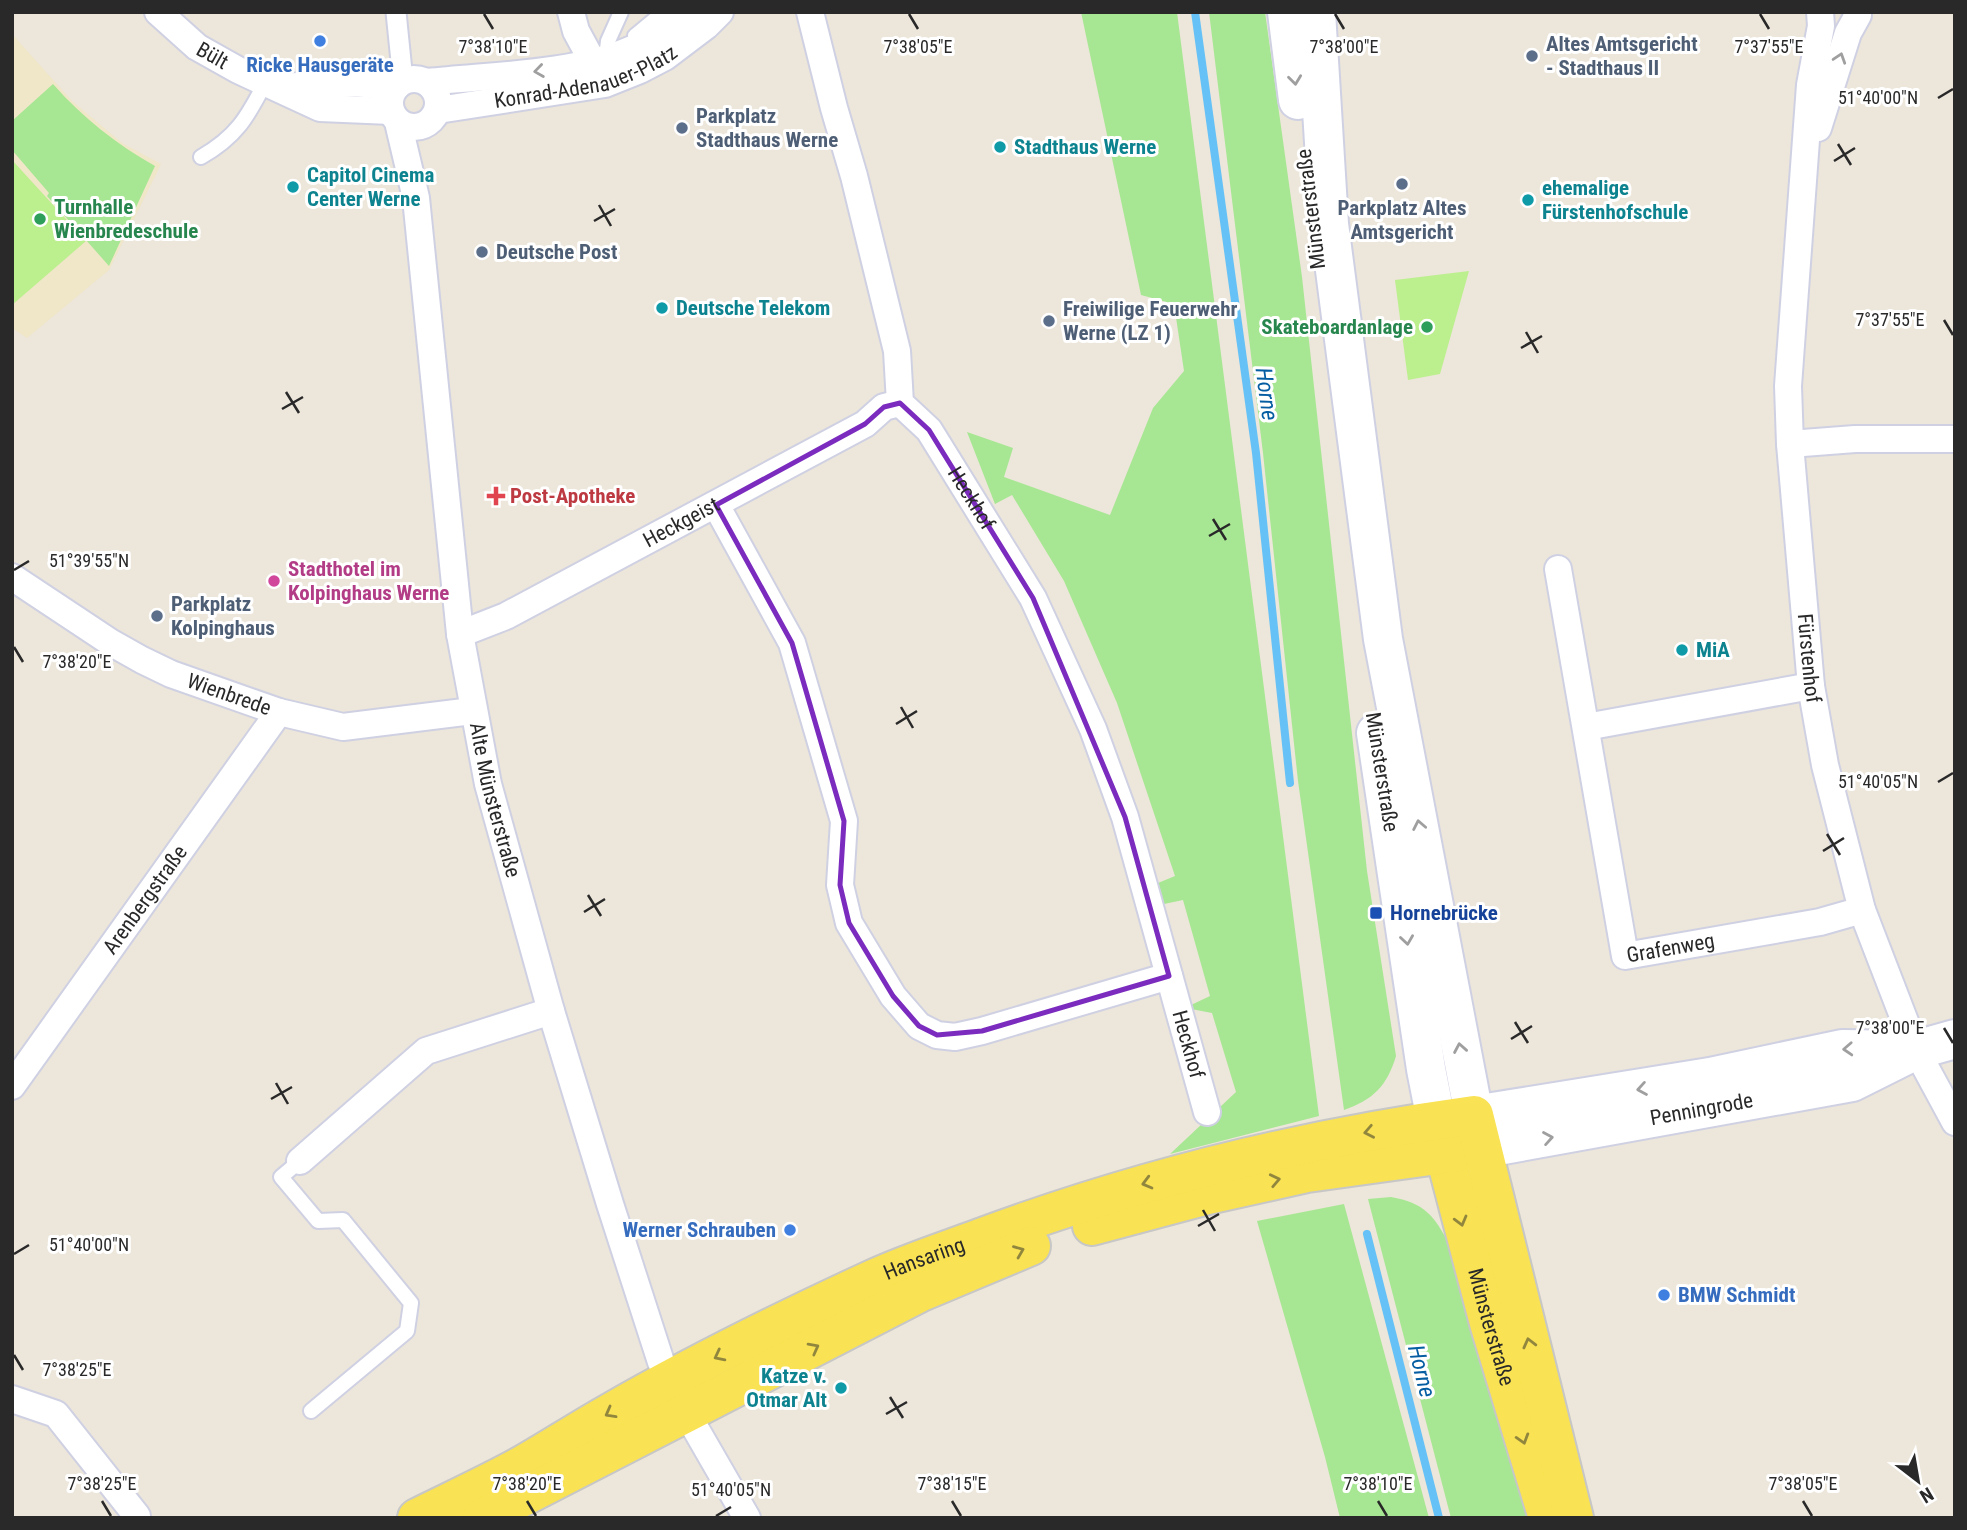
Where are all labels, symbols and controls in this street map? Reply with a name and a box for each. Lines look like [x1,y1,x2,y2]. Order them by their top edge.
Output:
place label: Altes Amtsgericht - Stadthaus II [1546,32,1698,80]
marker: Ricke Hausgeräte [312,33,328,49]
text: 7°38'10"E [458,36,528,57]
text: 7°38'05"E [883,36,953,57]
text: 7°38'00"E [1309,36,1379,57]
text: 7°37'55"E [1734,36,1804,57]
street label: Bült [192,37,232,74]
street label: Konrad-Adenauer-Platz [493,40,682,113]
marker: Altes Amtsgericht - Stadthaus II [1524,48,1540,64]
place label: Ricke Hausgeräte [246,53,394,77]
one-way arrow [1832,53,1846,65]
one-way arrow [533,63,545,78]
one-way arrow [1288,74,1303,86]
text: 51°40'00"N [1838,87,1918,108]
place label: Parkplatz Stadthaus Werne [696,104,838,152]
marker: Parkplatz Stadthaus Werne [674,120,690,136]
place label: Stadthaus Werne [1014,135,1156,159]
marker: Stadthaus Werne [992,139,1008,155]
street label: Münsterstraße [1292,147,1330,270]
place label: Capitol Cinema Center Werne [307,163,434,211]
marker: Parkplatz Altes Amtsgericht [1394,176,1410,192]
place label: ehemalige Fürstenhofschule [1542,176,1688,224]
marker: Capitol Cinema Center Werne [285,179,301,195]
marker: ehemalige Fürstenhofschule [1520,192,1536,208]
place label: Turnhalle Wienbredeschule [54,195,198,243]
place label: Parkplatz Altes Amtsgericht [1338,196,1466,244]
marker: Turnhalle Wienbredeschule [32,211,48,227]
place label: Deutsche Post [496,240,617,264]
marker: Deutsche Post [474,244,490,260]
place label: Deutsche Telekom [676,296,830,320]
place label: Freiwilige Feuerwehr Werne (LZ 1) [1063,297,1237,345]
marker: Deutsche Telekom [654,300,670,316]
text: 7°37'55"E [1855,309,1925,330]
marker: Freiwilige Feuerwehr Werne (LZ 1) [1041,313,1057,329]
place label: Skateboardanlage [1261,315,1413,339]
marker: Skateboardanlage [1419,319,1435,335]
water label: Horne [1249,366,1284,422]
street label: Heckhof [943,462,1000,534]
place label: Post-Apotheke [510,484,635,508]
marker: Post-Apotheke [488,488,504,504]
street label: Heckgeist [639,492,723,552]
text: 51°39'55"N [49,550,129,571]
place label: Stadthotel im Kolpinghaus Werne [288,557,449,605]
marker: Stadthotel im Kolpinghaus Werne [266,573,282,589]
place label: Parkplatz Kolpinghaus [171,592,275,640]
marker: Parkplatz Kolpinghaus [149,608,165,624]
street label: Fürstenhof [1793,613,1826,705]
place label: MiA [1696,638,1730,662]
marker: MiA [1674,642,1690,658]
text: 7°38'20"E [42,651,112,672]
street label: Wienbrede [184,669,274,720]
street label: Münsterstraße [1361,710,1403,834]
street label: Alte Münsterstraße [465,721,525,880]
text: 51°40'05"N [1838,771,1918,792]
one-way arrow [1412,819,1427,831]
street label: Arenbergstraße [98,841,192,959]
place label: Hornebrücke [1390,901,1498,925]
marker: Hornebrücke [1368,905,1384,921]
street label: Grafenweg [1625,929,1716,968]
one-way arrow [1399,934,1414,946]
street label: Heckhof [1167,1008,1209,1081]
text: 7°38'00"E [1855,1017,1925,1038]
one-way arrow [1842,1042,1853,1057]
one-way arrow [1453,1043,1468,1054]
one-way arrow [1637,1081,1648,1096]
street label: Penningrode [1648,1088,1755,1130]
one-way arrow [1363,1123,1375,1138]
one-way arrow [1542,1131,1554,1146]
one-way arrow [1269,1174,1281,1189]
one-way arrow [1141,1175,1153,1189]
one-way arrow [1452,1214,1467,1226]
place label: Werner Schrauben [622,1218,776,1242]
marker: Werner Schrauben [782,1222,798,1238]
street label: Hansaring [880,1233,968,1285]
text: 51°40'00"N [49,1234,129,1255]
one-way arrow [1012,1245,1024,1259]
street label: Münsterstraße [1463,1266,1519,1389]
place label: BMW Schmidt [1678,1283,1795,1307]
marker: BMW Schmidt [1656,1287,1672,1303]
one-way arrow [1523,1337,1537,1349]
water label: Horne [1402,1342,1441,1400]
one-way arrow [806,1343,819,1357]
one-way arrow [714,1347,726,1361]
text: 7°38'25"E [42,1359,112,1380]
place label: Katze v. Otmar Alt [746,1364,827,1412]
marker: Katze v. Otmar Alt [833,1380,849,1396]
one-way arrow [605,1405,618,1418]
one-way arrow [1515,1433,1530,1445]
north arrow [1883,1446,1953,1516]
text: 7°38'25"E [67,1473,137,1494]
text: 7°38'20"E [492,1473,562,1494]
text: 7°38'15"E [917,1473,987,1494]
text: 7°38'10"E [1343,1473,1413,1494]
text: 7°38'05"E [1768,1473,1838,1494]
text: 51°40'05"N [691,1479,771,1500]
text: N [1916,1482,1937,1508]

